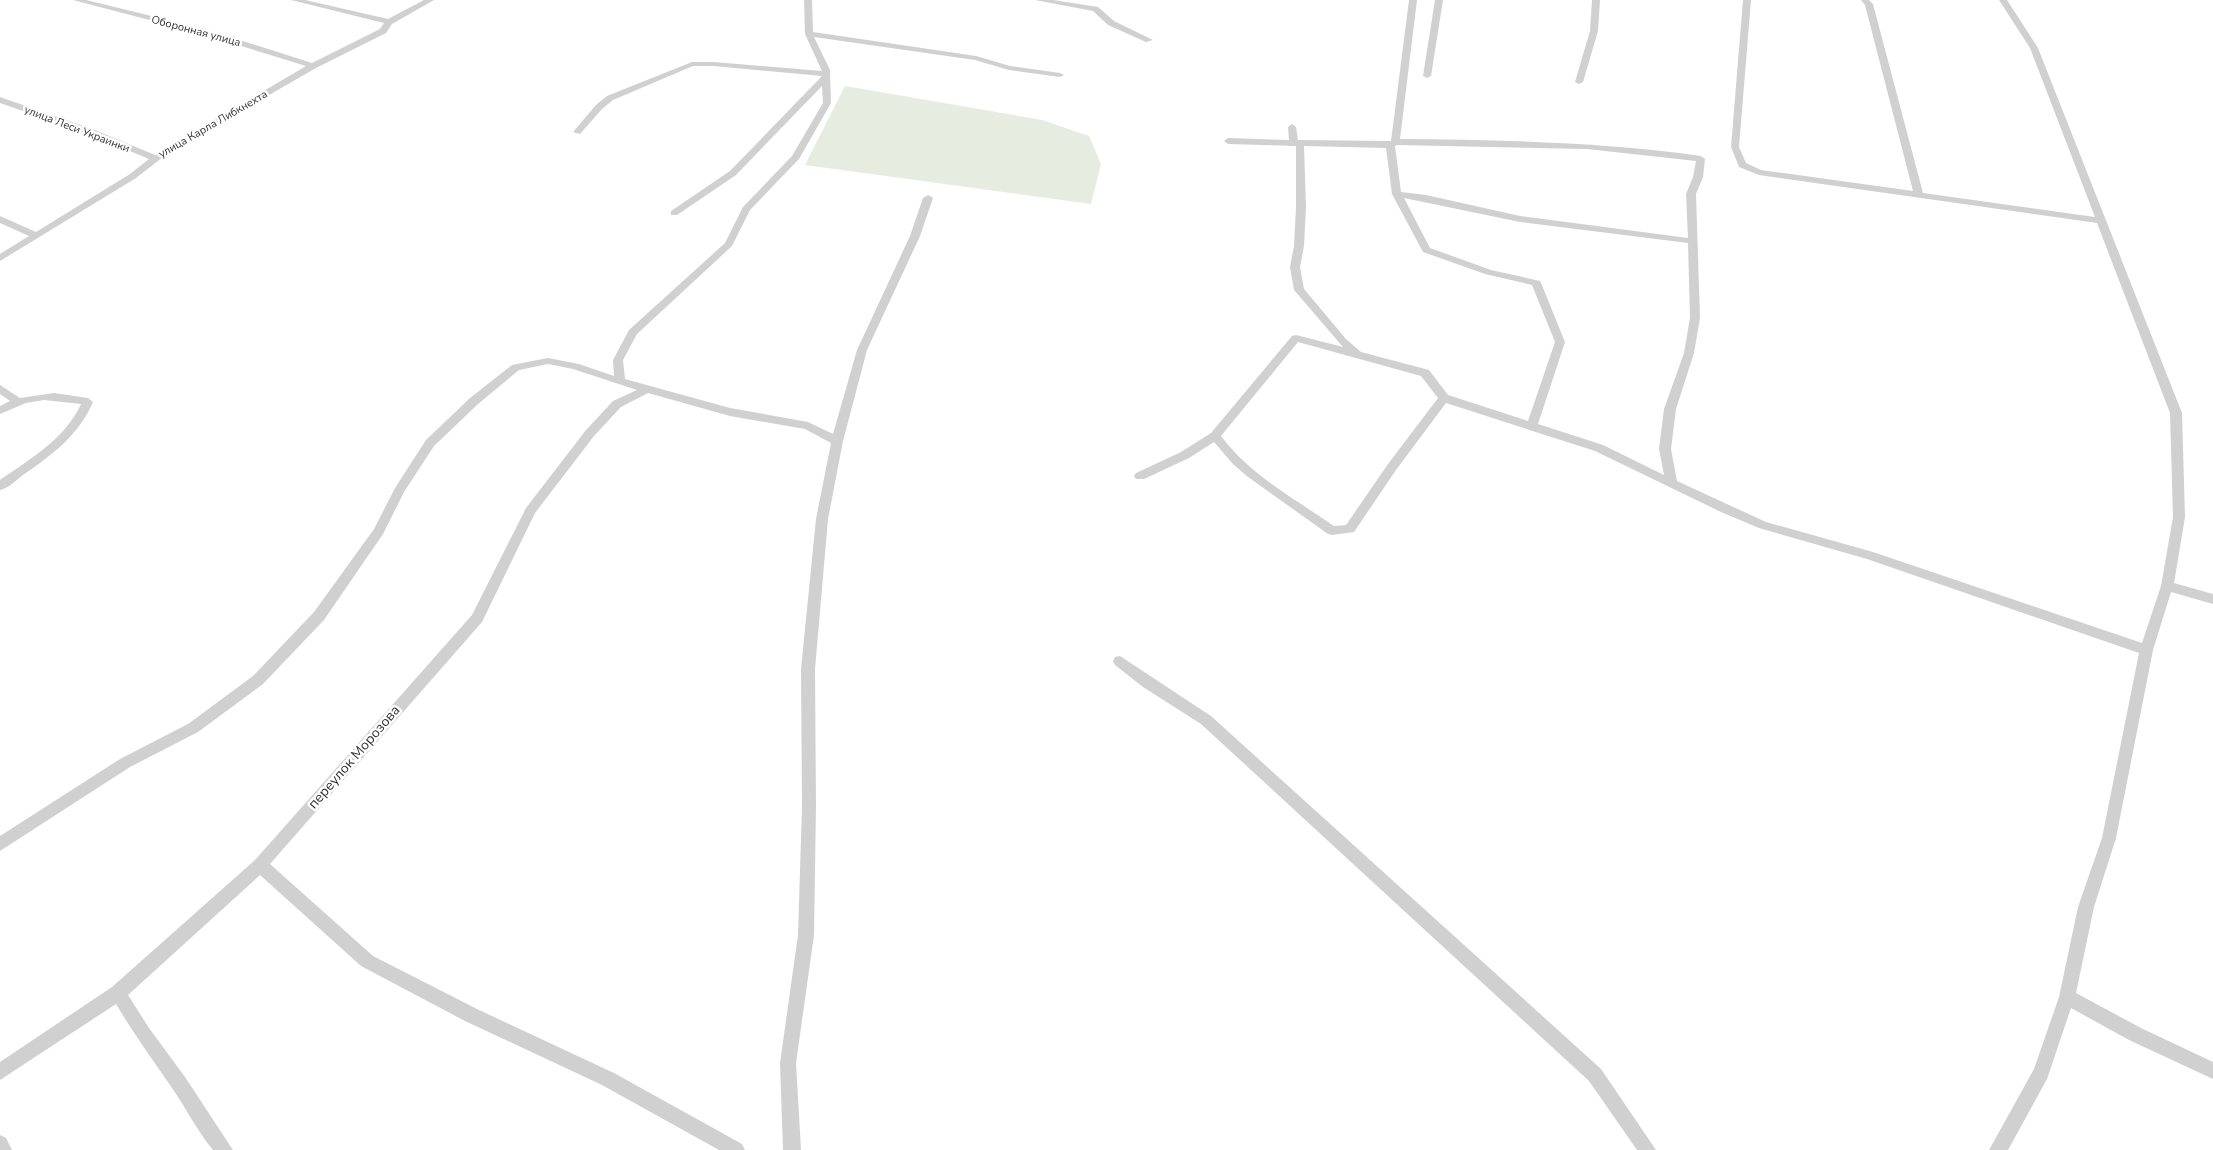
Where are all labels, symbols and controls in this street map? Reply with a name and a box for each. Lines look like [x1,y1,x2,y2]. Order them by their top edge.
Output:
street label: Оборонная улица [150,12,242,50]
street label: улица Карла Либкнехта [156,87,270,161]
street label: улица Леси Украинки [22,102,132,156]
street label: переулок Морозова [304,701,404,813]

